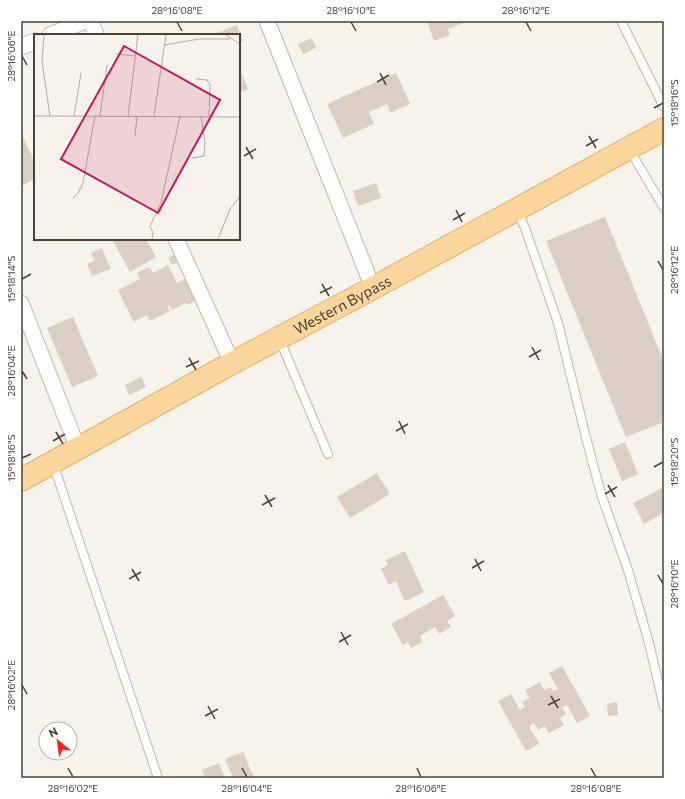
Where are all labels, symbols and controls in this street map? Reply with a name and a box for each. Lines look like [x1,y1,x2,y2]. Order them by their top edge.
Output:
text: 28°16'08"E [152,4,203,16]
text: 28°16'10"E [326,4,376,16]
text: 28°16'12"E [502,4,550,16]
text: 28°16'06"E [5,30,17,81]
inset map [34,34,240,240]
text: 15°18'16"S [668,79,680,127]
text: 28°16'12"E [668,246,680,294]
text: 15°18'14"S [5,255,17,302]
street label: Western Bypass [290,271,394,338]
text: 28°16'04"E [5,346,17,396]
text: 15°18'16"S [5,434,17,482]
text: 15°18'20"S [668,438,680,486]
text: 28°16'10"E [668,559,680,609]
text: 28°16'02"E [5,660,17,710]
north arrow [38,721,78,761]
text: N [46,724,60,740]
text: 28°16'02"E [48,782,98,794]
text: 28°16'04"E [222,782,272,794]
text: 28°16'06"E [396,782,447,794]
text: 28°16'08"E [571,782,622,794]

